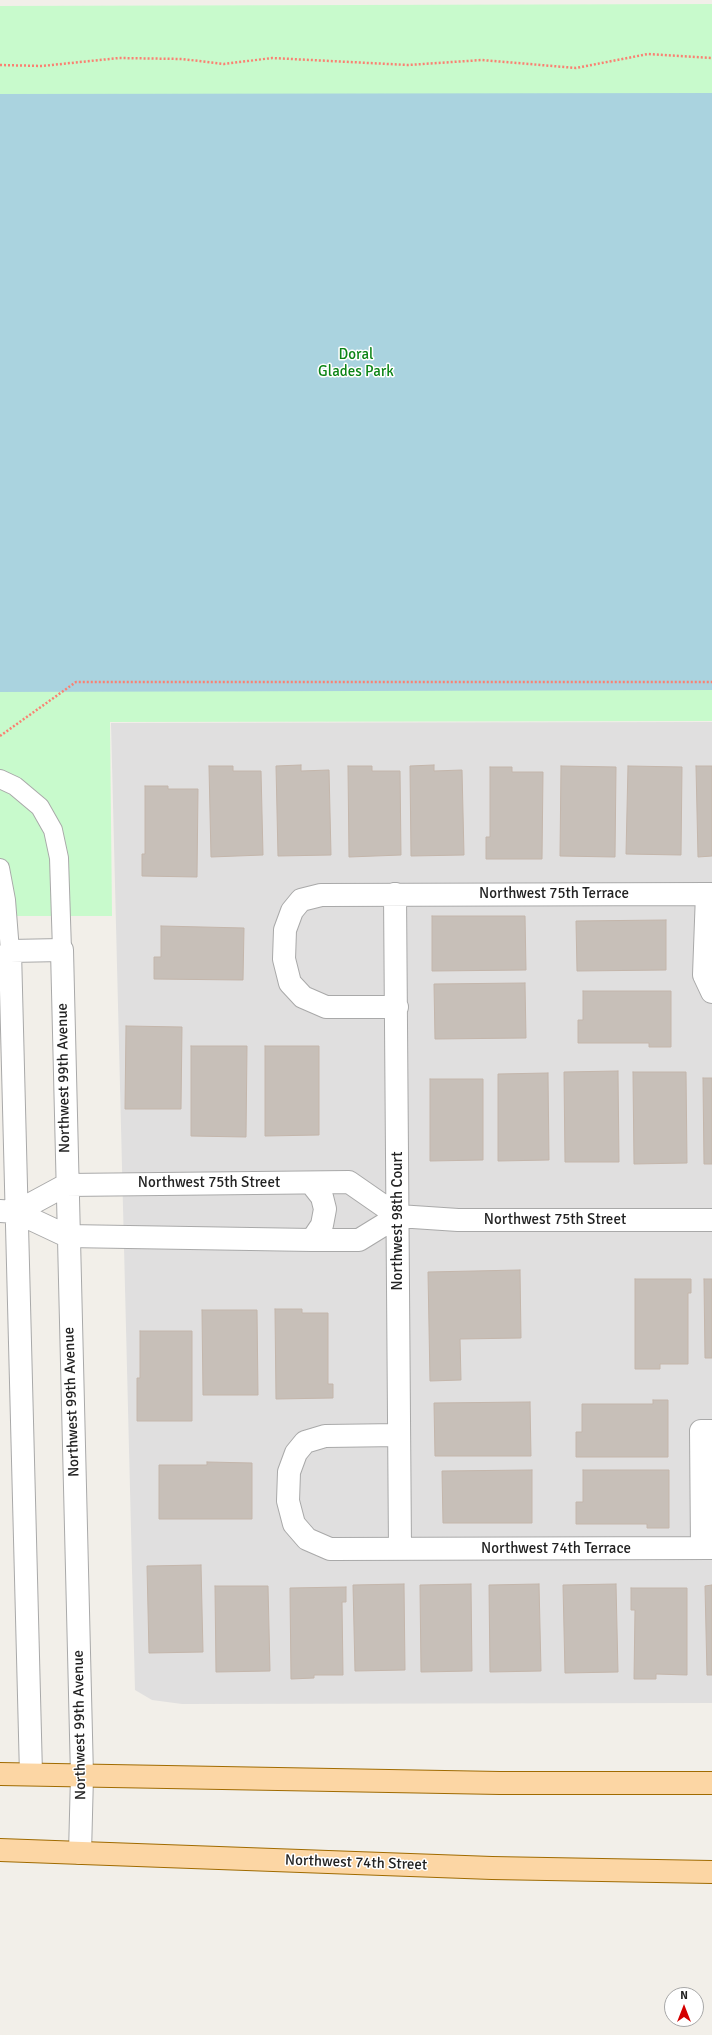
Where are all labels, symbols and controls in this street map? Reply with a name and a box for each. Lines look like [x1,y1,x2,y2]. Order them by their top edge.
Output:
park label: Doral Glades Park [318,346,394,381]
street label: Northwest 75th Terrace [479,885,629,903]
street label: Northwest 99th Avenue [54,1003,74,1153]
street label: Northwest 98th Court [389,1151,407,1291]
street label: Northwest 75th Street [138,1174,280,1192]
street label: Northwest 75th Street [484,1211,626,1229]
street label: Northwest 99th Avenue [60,1327,84,1477]
street label: Northwest 74th Terrace [481,1540,631,1558]
street label: Northwest 99th Avenue [70,1650,90,1800]
street label: Northwest 74th Street [285,1852,427,1874]
north arrow [664,1987,704,2027]
text: N [680,1989,688,2002]

